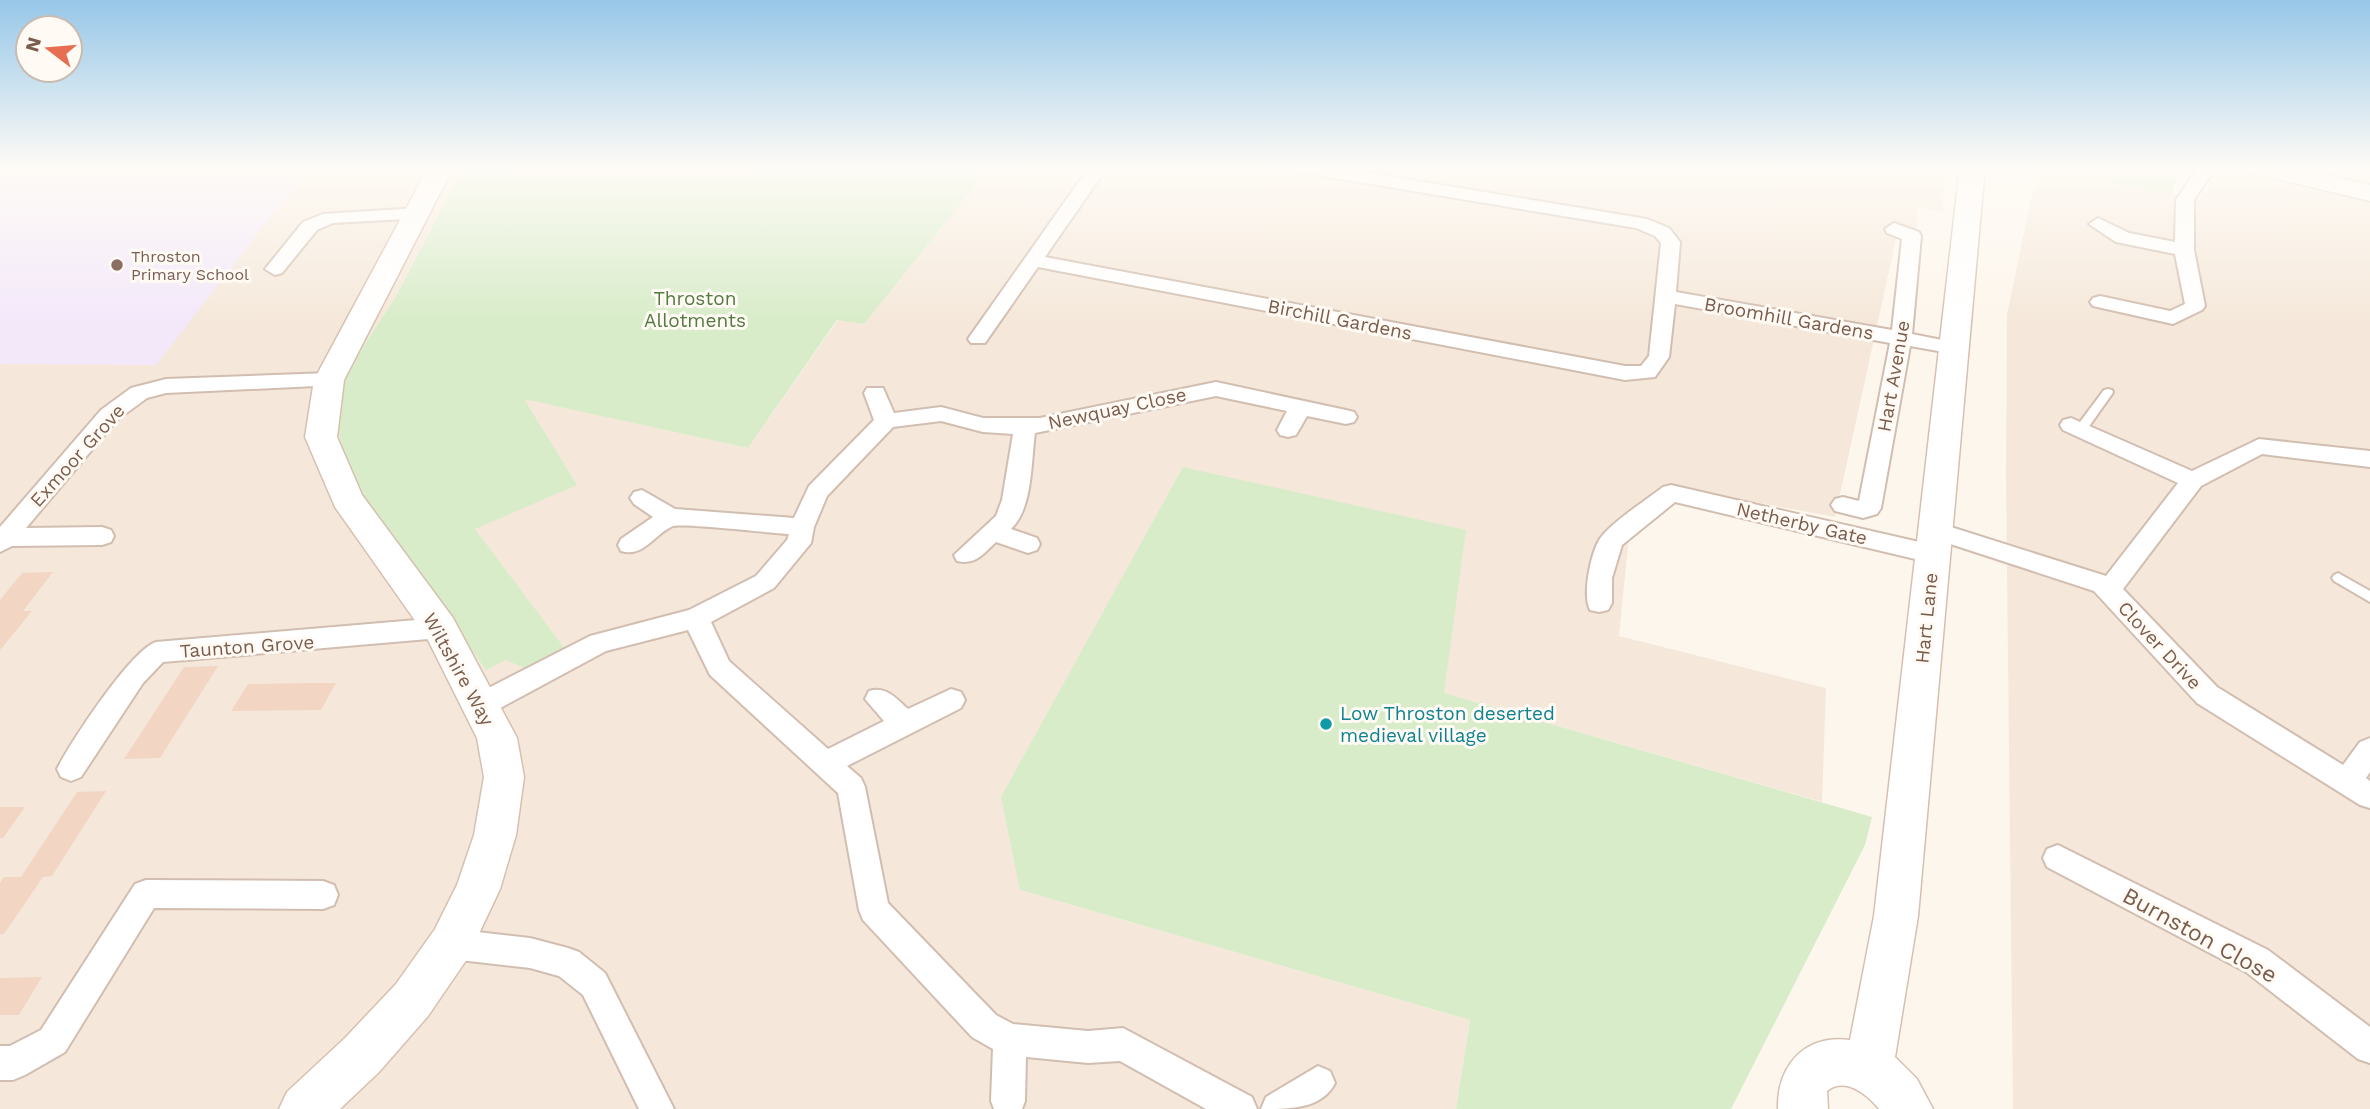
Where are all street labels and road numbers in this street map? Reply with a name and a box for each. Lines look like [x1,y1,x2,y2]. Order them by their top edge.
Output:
street label: Broomhill Gardens [1702,292,1875,345]
street label: Birchill Gardens [1266,294,1414,345]
street label: Hart Avenue [1872,319,1915,434]
street label: Newquay Close [1046,383,1188,434]
street label: Exmoor Grove [25,399,130,511]
street label: Netherby Gate [1734,497,1869,550]
street label: Hart Lane [1910,572,1943,665]
street label: Clover Drive [2113,596,2206,694]
street label: Wiltshire Way [418,609,499,730]
street label: Taunton Grove [179,630,315,663]
street label: Burnston Close [2118,882,2282,989]

